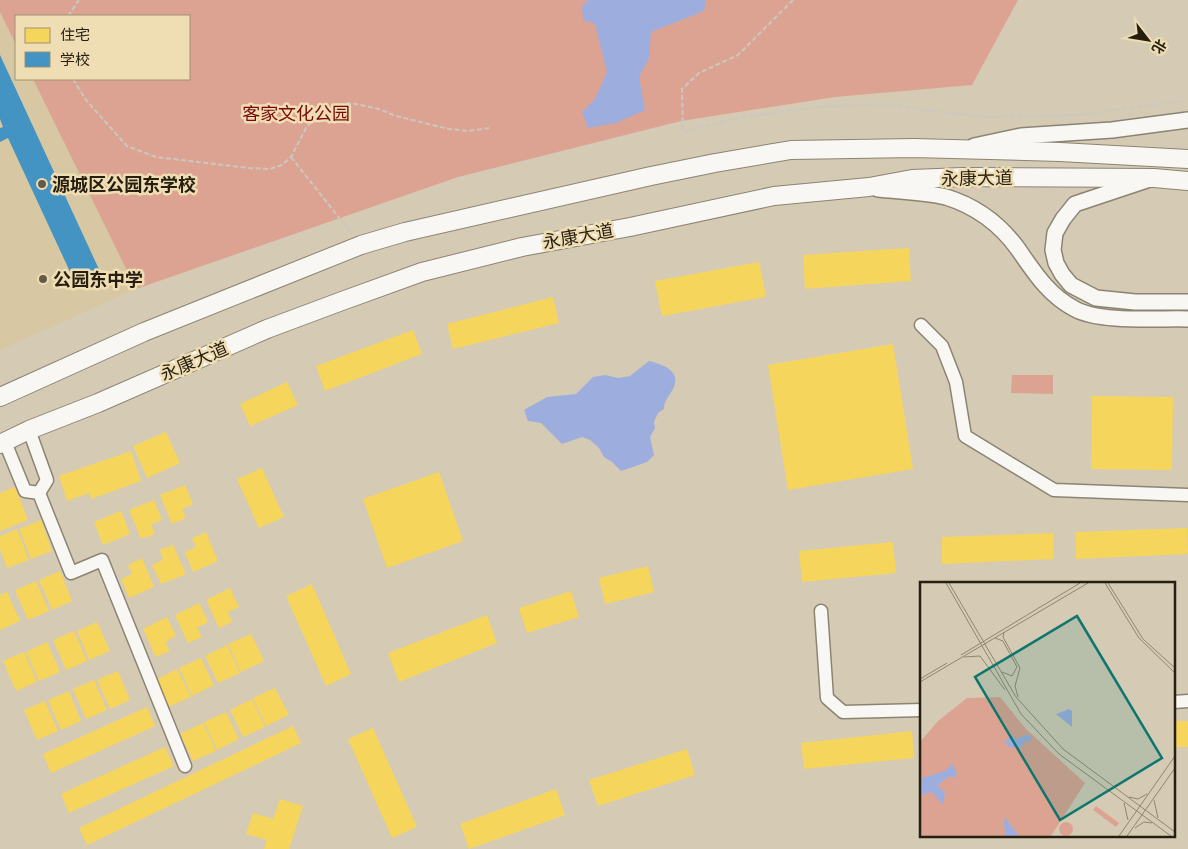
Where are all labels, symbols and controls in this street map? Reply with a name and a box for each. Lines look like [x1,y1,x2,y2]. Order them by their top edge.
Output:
legend [15,15,190,80]
north arrow [1123,15,1173,65]
text: 住宅 [60,24,90,45]
text: 北 [1148,36,1170,57]
text: 学校 [60,49,90,70]
park label: 客家文化公园 [242,101,350,126]
street label: 永康大道 [941,165,1013,191]
place label: 源城区公园东学校 [52,172,196,197]
marker: 源城区公园东学校 [36,178,48,190]
street label: 永康大道 [540,217,616,255]
place label: 公园东中学 [53,267,143,292]
marker: 公园东中学 [37,273,49,285]
street label: 永康大道 [156,335,232,387]
inset map [920,582,1176,836]

